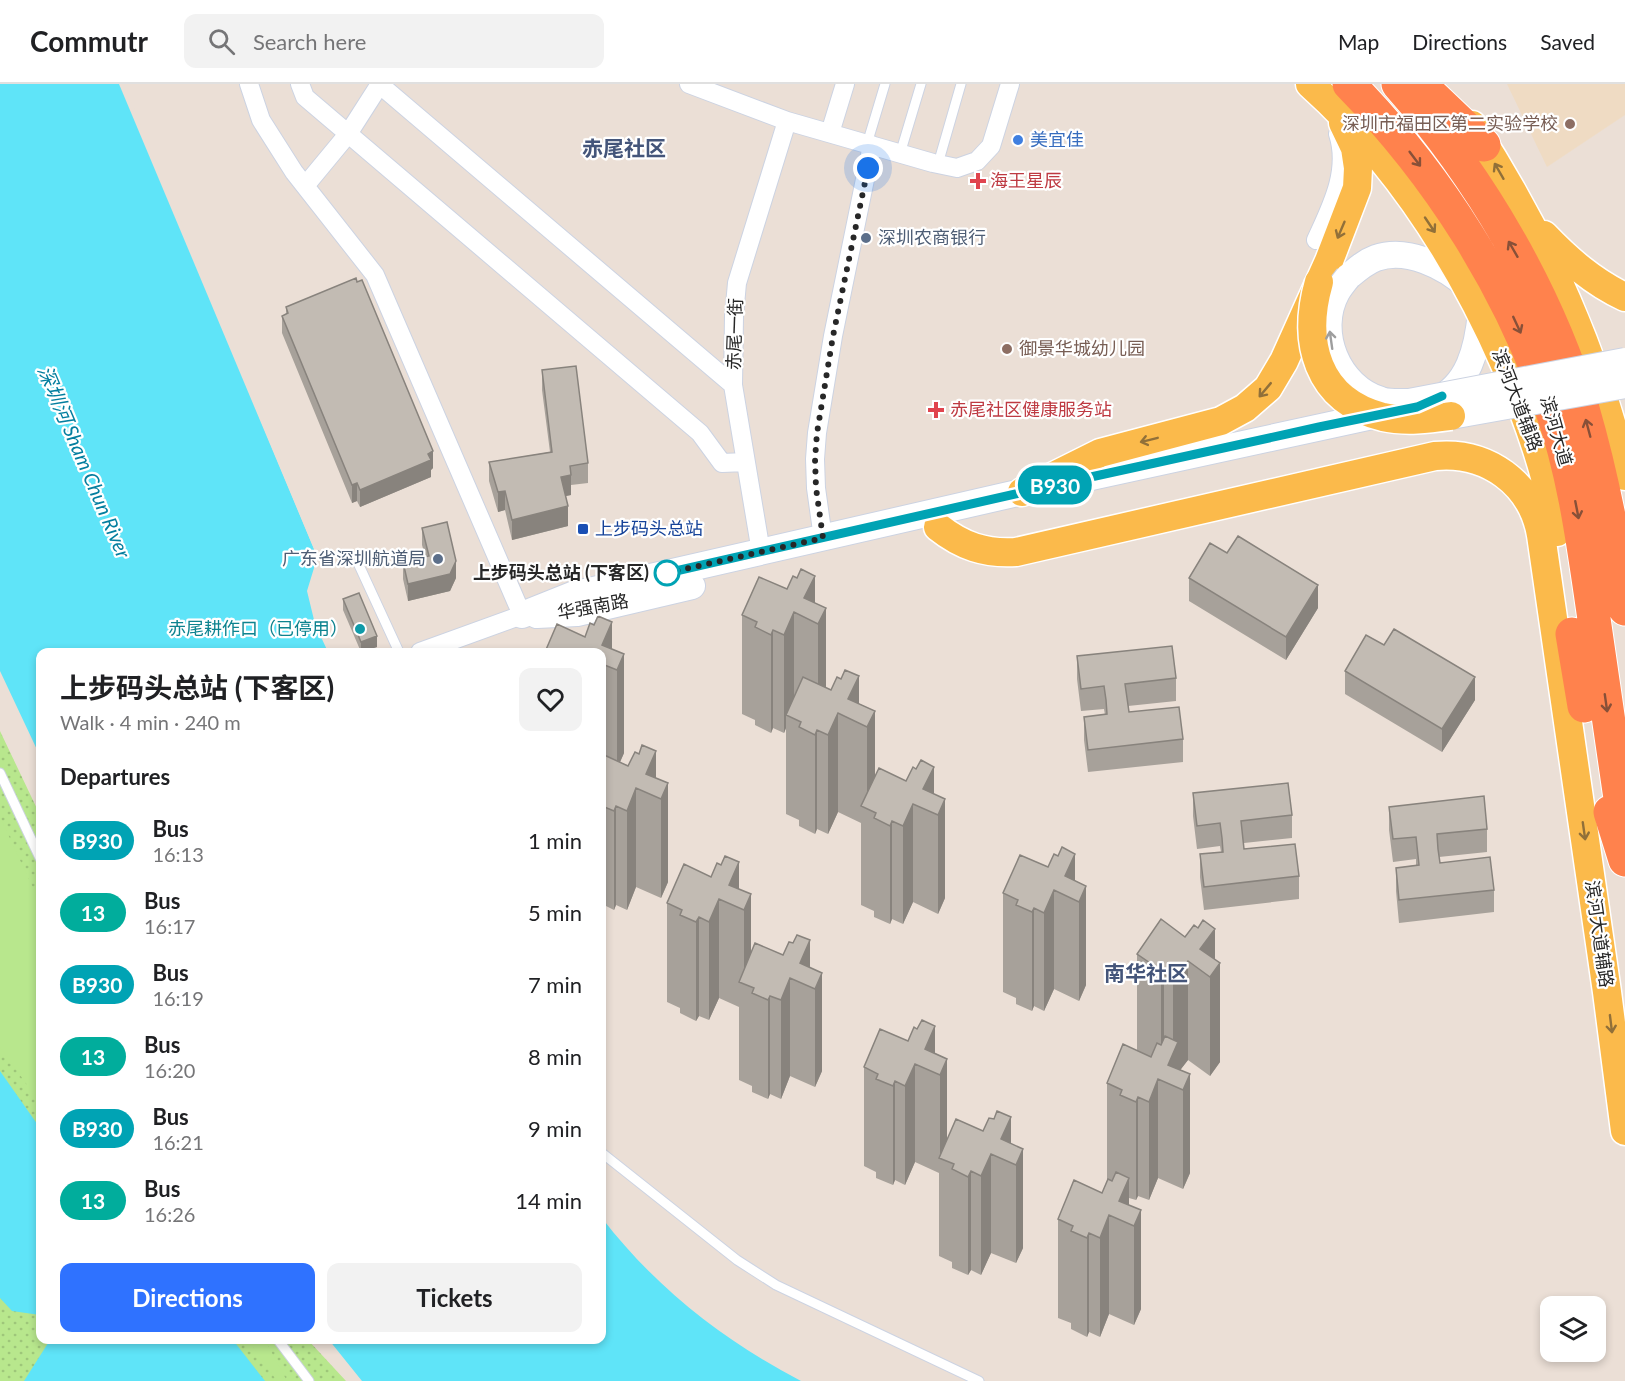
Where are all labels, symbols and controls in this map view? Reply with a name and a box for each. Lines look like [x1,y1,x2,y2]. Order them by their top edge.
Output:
search box [184,14,604,68]
text: Commutr [30,24,148,58]
icon: search [205,25,238,58]
text: Search here [253,28,366,55]
text: Map [1338,29,1379,54]
text: Directions [1412,29,1507,54]
text: Saved [1540,29,1595,54]
place label: 深圳市福田区第二实验学校 [1342,112,1558,134]
marker: 深圳市福田区第二实验学校 [1563,117,1577,131]
place label: 美宜佳 [1030,128,1084,150]
marker: 美宜佳 [1011,133,1025,147]
district label: 赤尾社区 [582,135,666,160]
one-way arrow [1409,151,1422,167]
your location [853,153,883,183]
one-way arrow [1493,163,1505,180]
place label: 海王星辰 [990,169,1062,191]
marker: 海王星辰 [971,174,985,188]
one-way arrow [1424,216,1436,233]
one-way arrow [1335,221,1346,239]
place label: 深圳农商银行 [878,226,986,248]
marker: 深圳农商银行 [859,231,873,245]
one-way arrow [1507,240,1518,258]
street label: 赤尾一街 [722,298,746,370]
one-way arrow [1511,316,1523,334]
one-way arrow [1325,330,1336,350]
place label: 御景华城幼儿园 [1019,337,1145,359]
marker: 御景华城幼儿园 [1000,342,1014,356]
street label: 滨河大道辅路 [1488,345,1548,454]
water label: 深圳河 Sham Chun River [33,362,137,563]
one-way arrow [1259,382,1272,398]
street label: 滨河大道 [1536,393,1577,468]
place label: 赤尾社区健康服务站 [950,398,1112,420]
marker: 赤尾社区健康服务站 [927,401,945,419]
one-way arrow [1581,419,1593,438]
one-way arrow [1139,435,1158,447]
line badge: B930 [1013,466,1097,504]
text: B930 [1030,473,1080,498]
one-way arrow [1572,500,1583,519]
place label: 上步码头总站 [595,517,703,539]
marker: 上步码头总站 [576,522,590,536]
place label: 广东省深圳航道局 [282,547,426,569]
marker: 广东省深圳航道局 [431,552,445,566]
marker: 上步码头总站 (下客区) [654,560,680,586]
place label: 上步码头总站 (下客区) [473,561,649,583]
street label: 华强南路 [555,589,630,623]
place label: 赤尾耕作口（已停用） [168,617,348,639]
marker: 赤尾耕作口（已停用） [353,622,367,636]
button: heart [519,668,582,731]
text: 上步码头总站 (下客区) [60,670,334,704]
one-way arrow [1601,693,1612,712]
text: Walk · 4 min · 240 m [60,710,241,734]
text: Departures [60,763,170,790]
text: Bus [152,815,189,842]
one-way arrow [1579,821,1590,840]
text: 1 min [528,827,582,854]
text: B930 [72,828,122,853]
text: 16:13 [152,842,204,866]
street label: 滨河大道辅路 [1582,879,1618,989]
text: Bus [144,887,180,914]
text: 5 min [528,899,582,926]
text: 13 [81,900,105,925]
text: 16:17 [144,914,195,938]
text: Bus [152,959,189,986]
district label: 南华社区 [1104,960,1188,985]
text: 7 min [528,971,582,998]
text: B930 [72,972,122,997]
text: 16:19 [152,986,204,1010]
one-way arrow [1606,1014,1617,1034]
text: Bus [144,1031,180,1058]
text: 8 min [528,1043,582,1070]
text: 13 [81,1044,105,1069]
text: 16:20 [144,1058,195,1082]
text: Bus [152,1103,189,1130]
text: 9 min [528,1115,582,1142]
text: B930 [72,1116,122,1141]
text: 16:21 [152,1130,204,1154]
text: Bus [144,1175,180,1202]
text: 14 min [515,1187,582,1214]
text: 13 [81,1188,105,1213]
text: 16:26 [144,1202,195,1226]
button: Directions [60,1263,315,1332]
button: Tickets [327,1263,582,1332]
map controls [1540,1296,1606,1362]
button: layers [1540,1296,1606,1362]

